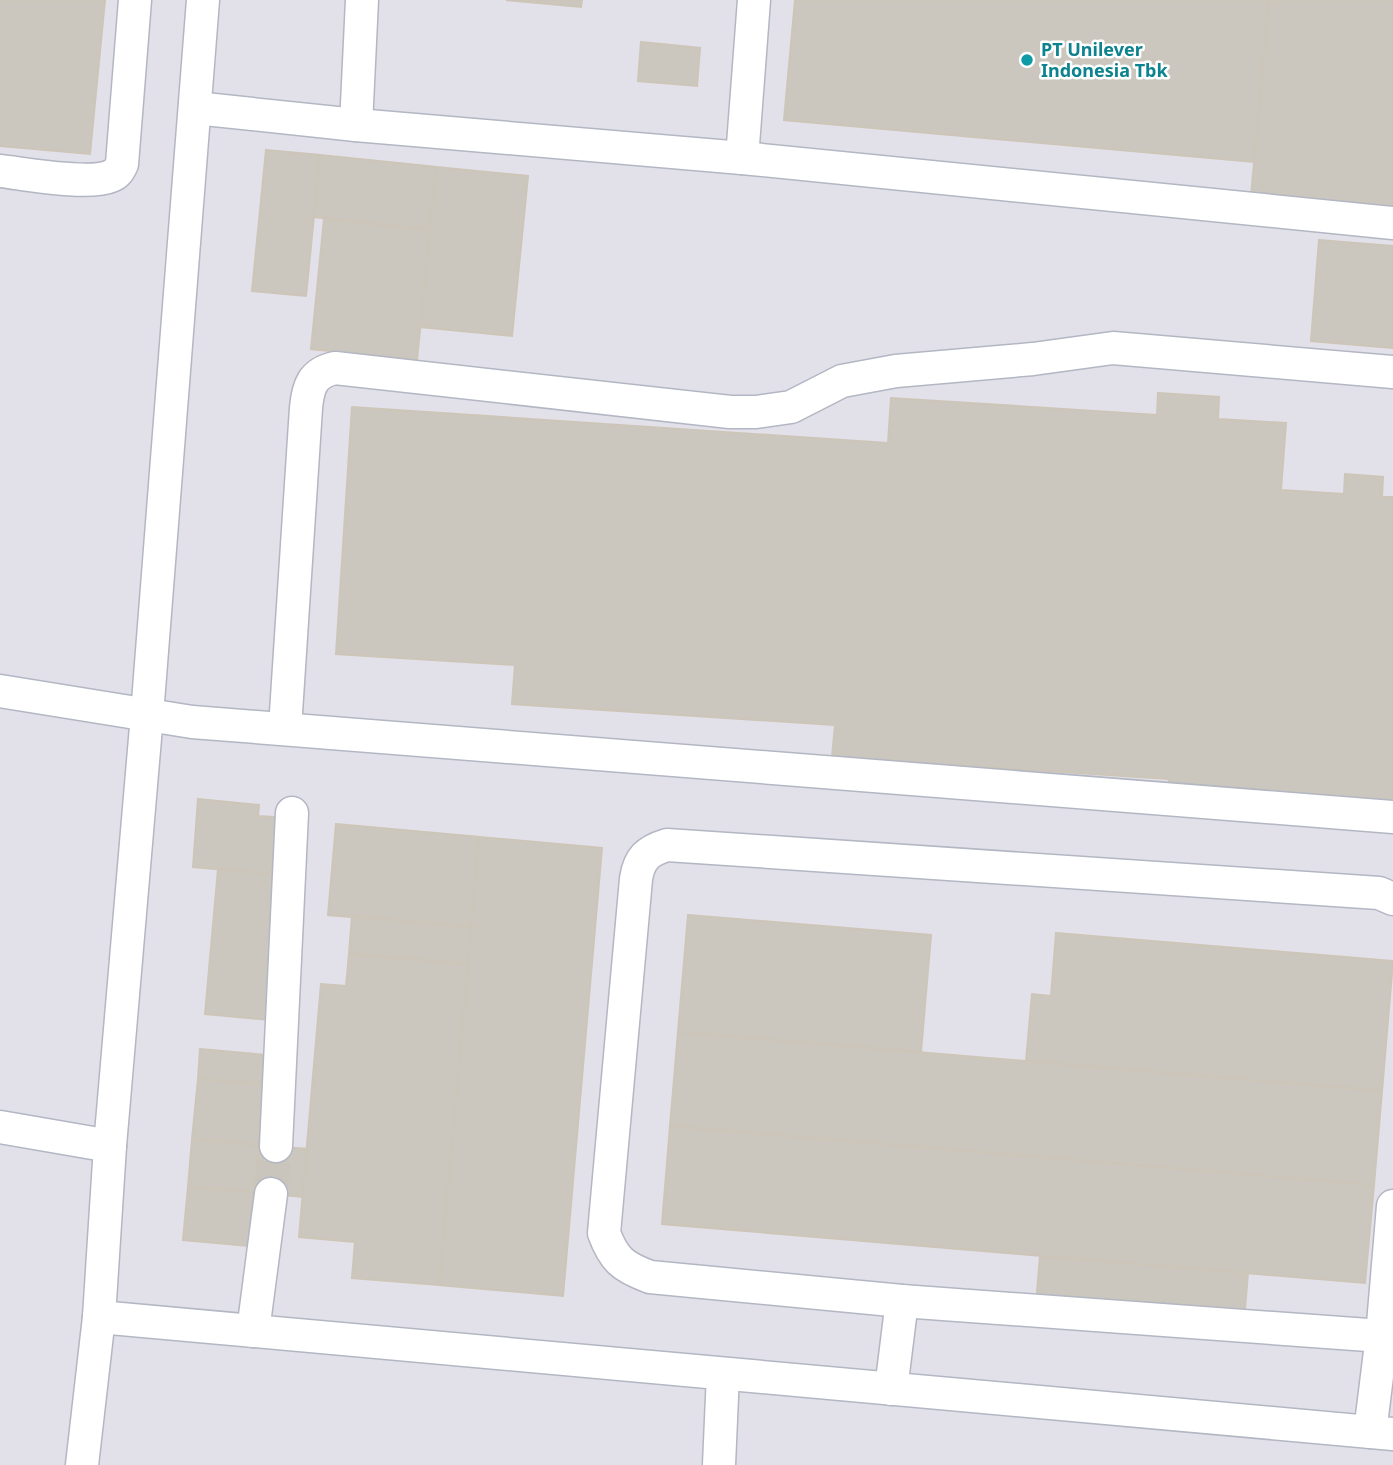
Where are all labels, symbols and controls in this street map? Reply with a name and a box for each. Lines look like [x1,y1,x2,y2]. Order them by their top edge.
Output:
place label: PT Unilever Indonesia Tbk [1041,37,1168,82]
marker: PT Unilever Indonesia Tbk [1019,52,1035,68]

